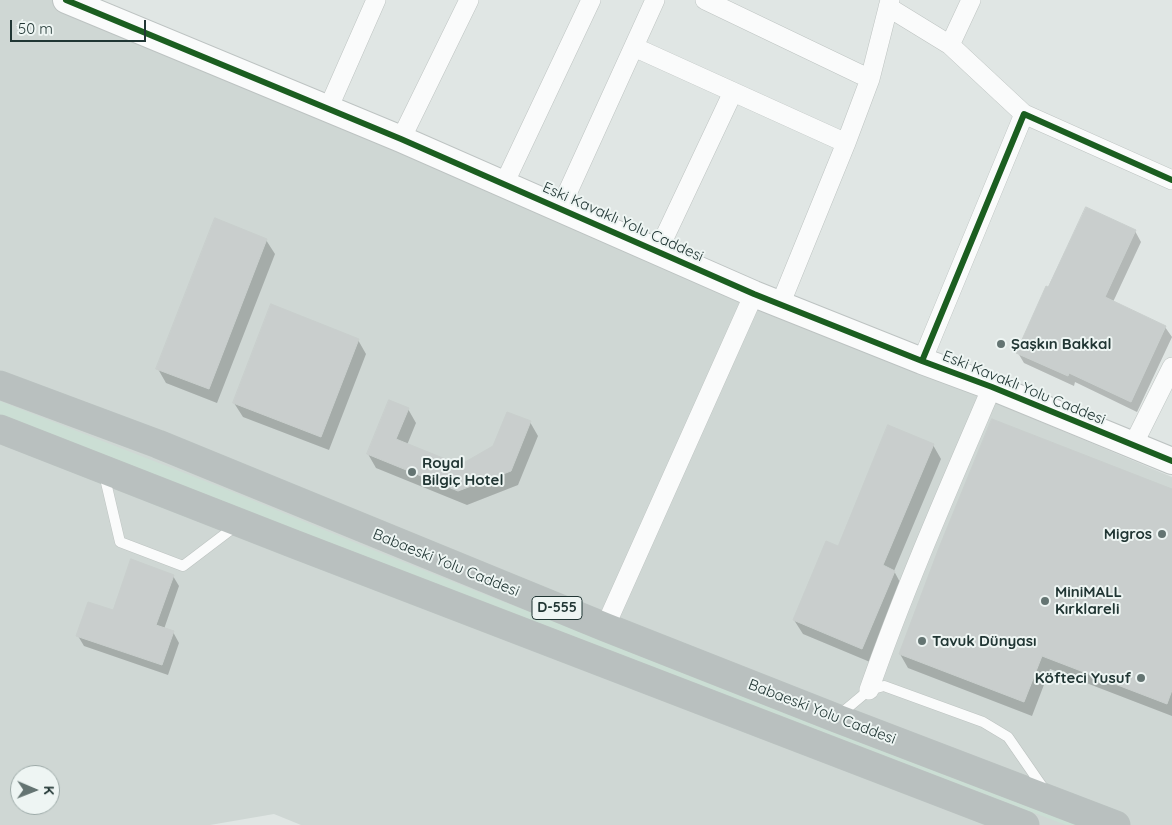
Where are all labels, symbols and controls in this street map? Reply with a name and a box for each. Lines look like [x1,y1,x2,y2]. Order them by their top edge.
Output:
scale bar [12,10,149,42]
text: 50 m [18,19,53,38]
street label: Eski Kavaklı Yolu Caddesi [540,178,706,266]
place label: Şaşkın Bakkal [1011,335,1111,353]
marker: Şaşkın Bakkal [995,338,1007,350]
street label: Eski Kavaklı Yolu Caddesi [940,347,1108,429]
place label: Royal Bilgiç Hotel [422,454,503,489]
marker: Royal Bilgiç Hotel [406,466,418,478]
street label: Babaeski Yolu Caddesi [370,525,522,601]
place label: Migros [1104,525,1152,543]
marker: Migros [1156,528,1168,540]
place label: MiniMALL Kırklareli [1055,583,1122,618]
marker: MiniMALL Kırklareli [1039,595,1051,607]
road number: D-555 [532,596,582,620]
place label: Tavuk Dünyası [932,632,1036,650]
marker: Tavuk Dünyası [916,635,928,647]
place label: Köfteci Yusuf [1035,669,1131,687]
marker: Köfteci Yusuf [1135,672,1147,684]
street label: Babaeski Yolu Caddesi [746,676,898,748]
north arrow [10,765,60,815]
text: K [40,785,58,795]

